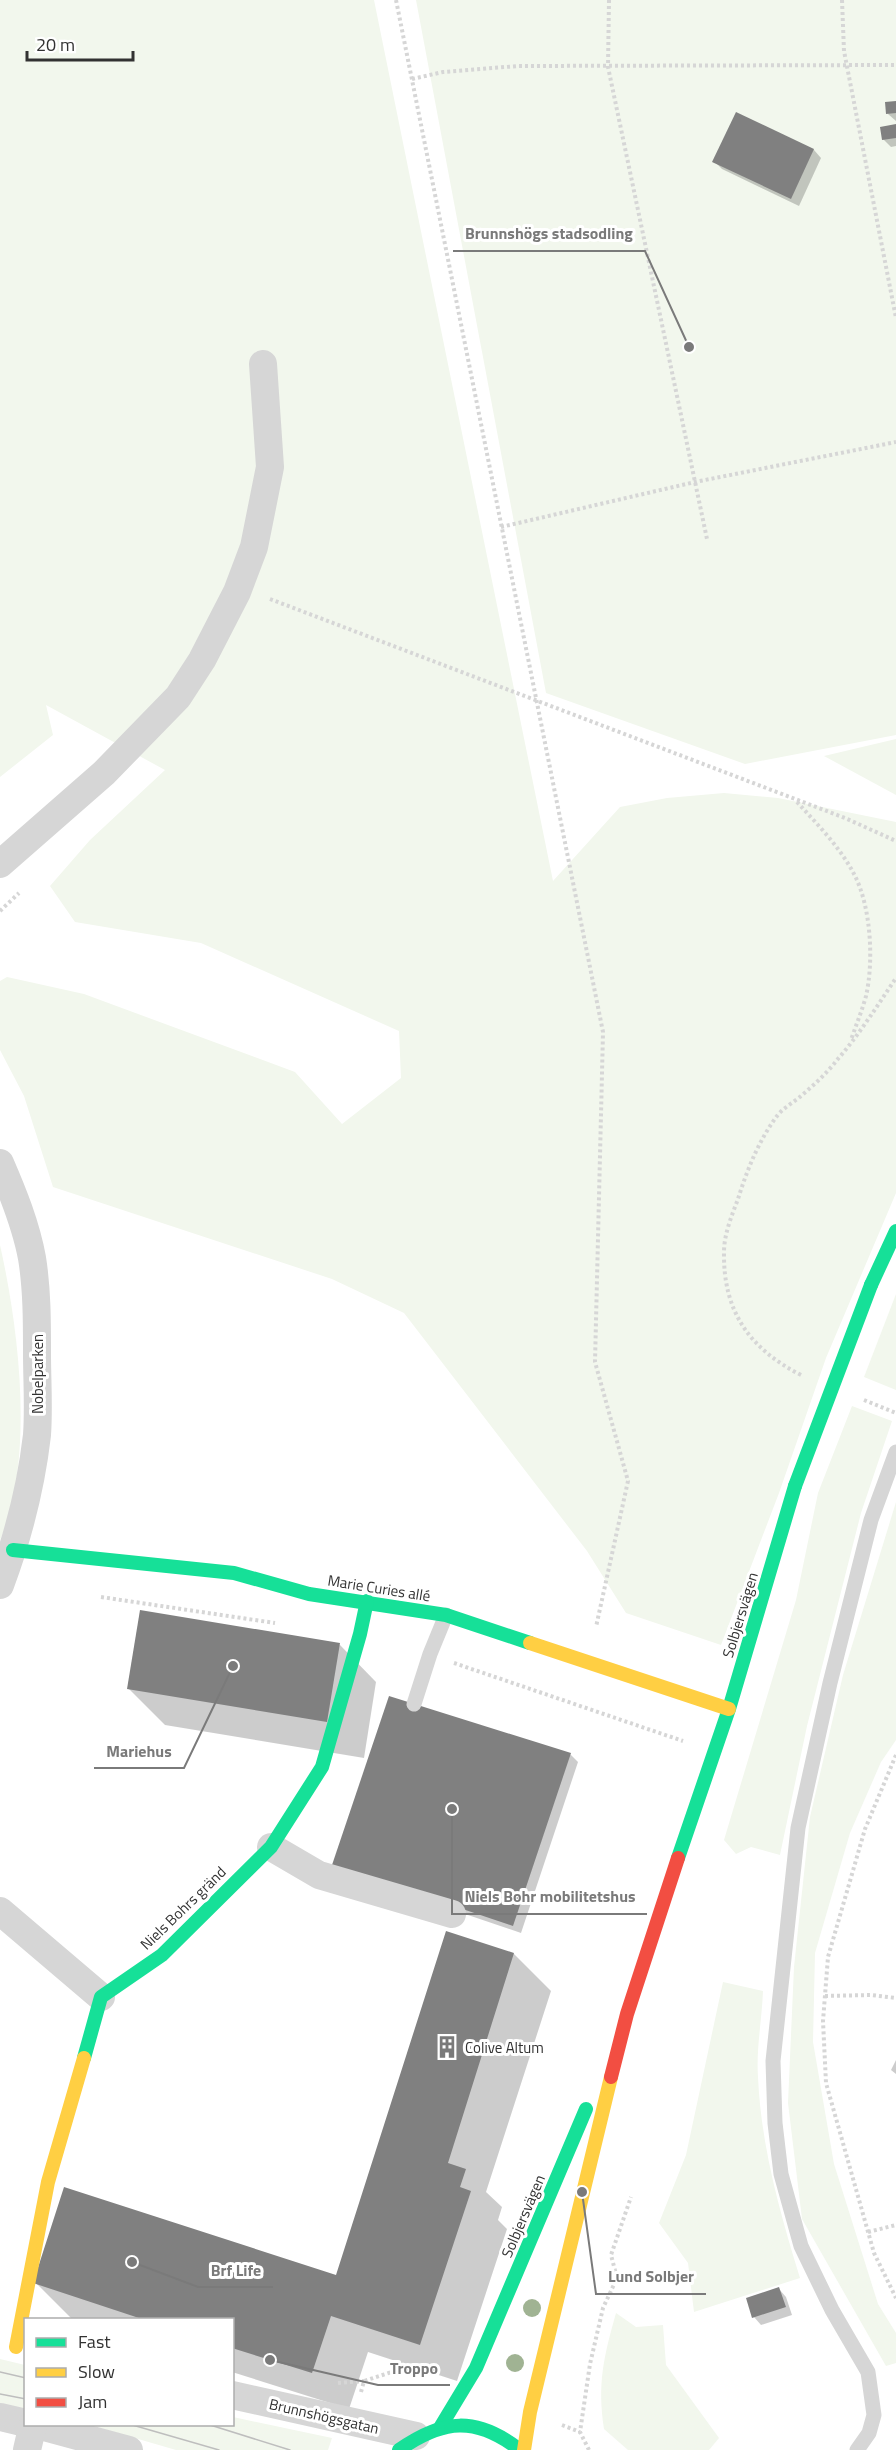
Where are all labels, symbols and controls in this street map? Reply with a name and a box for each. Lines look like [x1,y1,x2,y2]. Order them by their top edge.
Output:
scale bar [27,24,134,62]
text: 20 m [36,31,75,58]
callout: Brunnshögs stadsodling [453,217,645,251]
text: Brunnshögs stadsodling [465,221,633,245]
street label: Nobelparken [26,1334,49,1414]
street label: Marie Curies allé [326,1569,432,1607]
street label: Solbjersvägen [716,1569,764,1661]
callout: Mariehus [94,1734,184,1768]
text: Mariehus [106,1739,172,1763]
street label: Niels Bohrs gränd [135,1861,231,1955]
callout: Niels Bohr mobilitetshus [452,1880,647,1914]
text: Niels Bohr mobilitetshus [464,1884,636,1908]
building icon: Colive Altum [434,2034,460,2060]
place label: Colive Altum [465,2036,544,2059]
street label: Solbjersvägen [495,2171,551,2261]
callout: Brf Life [198,2253,273,2287]
text: Brf Life [211,2258,261,2282]
callout: Lund Solbjer [596,2260,706,2294]
text: Lund Solbjer [608,2264,694,2288]
legend [24,2318,234,2426]
text: Fast [78,2328,111,2355]
callout: Troppo [378,2351,450,2385]
text: Troppo [390,2356,438,2380]
text: Slow [78,2358,115,2385]
text: Jam [78,2388,107,2415]
street label: Brunnshögsgatan [267,2392,381,2440]

